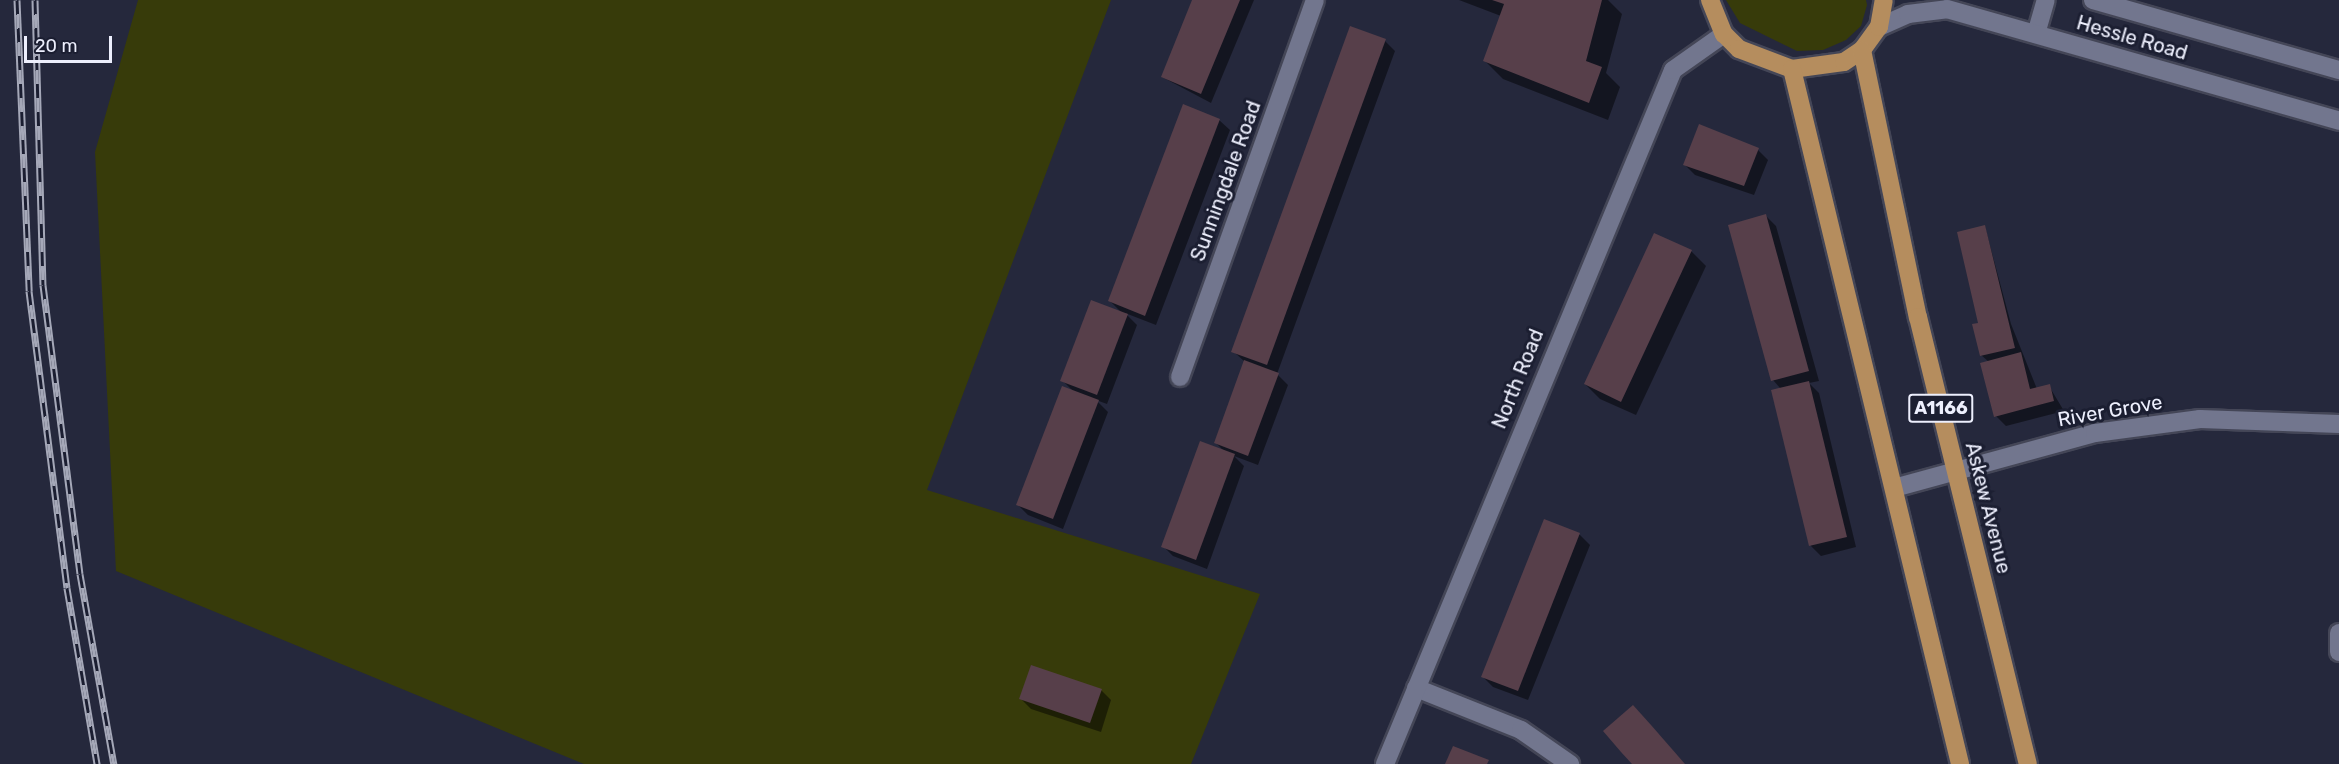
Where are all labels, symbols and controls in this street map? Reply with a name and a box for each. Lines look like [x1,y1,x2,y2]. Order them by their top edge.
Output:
street label: Hessle Road [2074,11,2190,65]
scale bar [27,24,116,62]
text: 20 m [35,35,77,57]
street label: Sunningdale Road [1186,98,1266,264]
street label: North Road [1487,326,1549,432]
street label: River Grove [2056,390,2164,432]
road number: A1166 [1908,393,1974,423]
street label: Askew Avenue [1960,439,2016,577]

